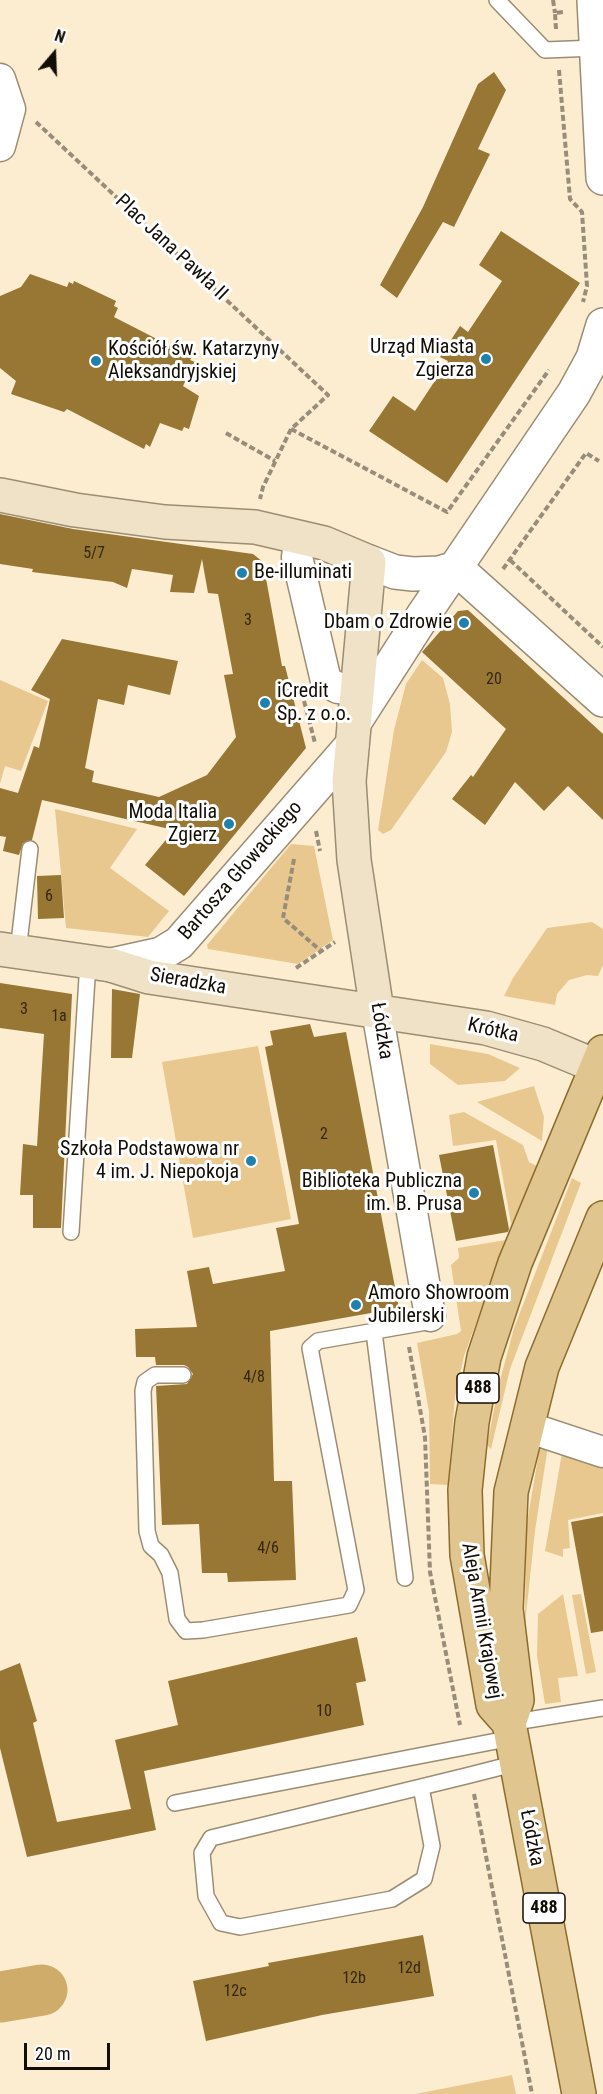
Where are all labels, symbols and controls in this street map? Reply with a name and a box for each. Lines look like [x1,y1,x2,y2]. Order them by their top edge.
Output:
north arrow [24,24,84,84]
text: N [52,26,68,47]
street label: Plac Jana Pawła II [110,190,232,306]
place label: Urząd Miasta Zgierza [370,336,474,383]
place label: Kościół św. Katarzyny Aleksandryjskiej [108,338,279,385]
marker: Urząd Miasta Zgierza [479,352,493,366]
marker: Kościół św. Katarzyny Aleksandryjskiej [89,354,103,368]
house number: 5/7 [83,544,105,564]
place label: Be-illuminati [254,561,352,585]
marker: Be-illuminati [235,566,249,580]
house number: 3 [244,611,252,631]
place label: Dbam o Zdrowie [324,611,452,635]
marker: Dbam o Zdrowie [457,616,471,630]
house number: 20 [486,670,502,690]
place label: iCredit Sp. z o.o. [277,680,351,727]
marker: iCredit Sp. z o.o. [258,696,272,710]
street label: Bartosza Głowackiego [174,797,308,945]
place label: Moda Italia Zgierz [129,801,217,848]
marker: Moda Italia Zgierz [222,817,236,831]
house number: 6 [45,887,53,907]
street label: Sieradzka [148,964,228,1000]
house number: 3 [20,1000,28,1020]
street label: Łódzka [365,1001,397,1061]
house number: 1a [51,1007,67,1027]
street label: Krótka [465,1014,521,1048]
house number: 2 [320,1125,328,1145]
place label: Szkoła Podstawowa nr 4 im. J. Niepokoja [60,1138,239,1185]
marker: Szkoła Podstawowa nr 4 im. J. Niepokoja [244,1154,258,1168]
place label: Biblioteka Publiczna im. B. Prusa [302,1170,462,1217]
marker: Biblioteka Publiczna im. B. Prusa [467,1186,481,1200]
place label: Amoro Showroom Jubilerski [368,1282,509,1329]
marker: Amoro Showroom Jubilerski [349,1298,363,1312]
house number: 4/8 [243,1368,265,1388]
road number: 488 [457,1373,499,1403]
house number: 4/6 [257,1539,279,1559]
street label: Aleja Armii Krajowej [455,1541,507,1701]
house number: 10 [316,1702,332,1722]
street label: Łódzka [514,1808,548,1868]
road number: 488 [523,1893,565,1923]
house number: 12d [397,1959,421,1979]
house number: 12b [342,1969,366,1989]
house number: 12c [223,1982,247,2002]
scale bar [27,2031,112,2069]
text: 20 m [35,2043,70,2064]

